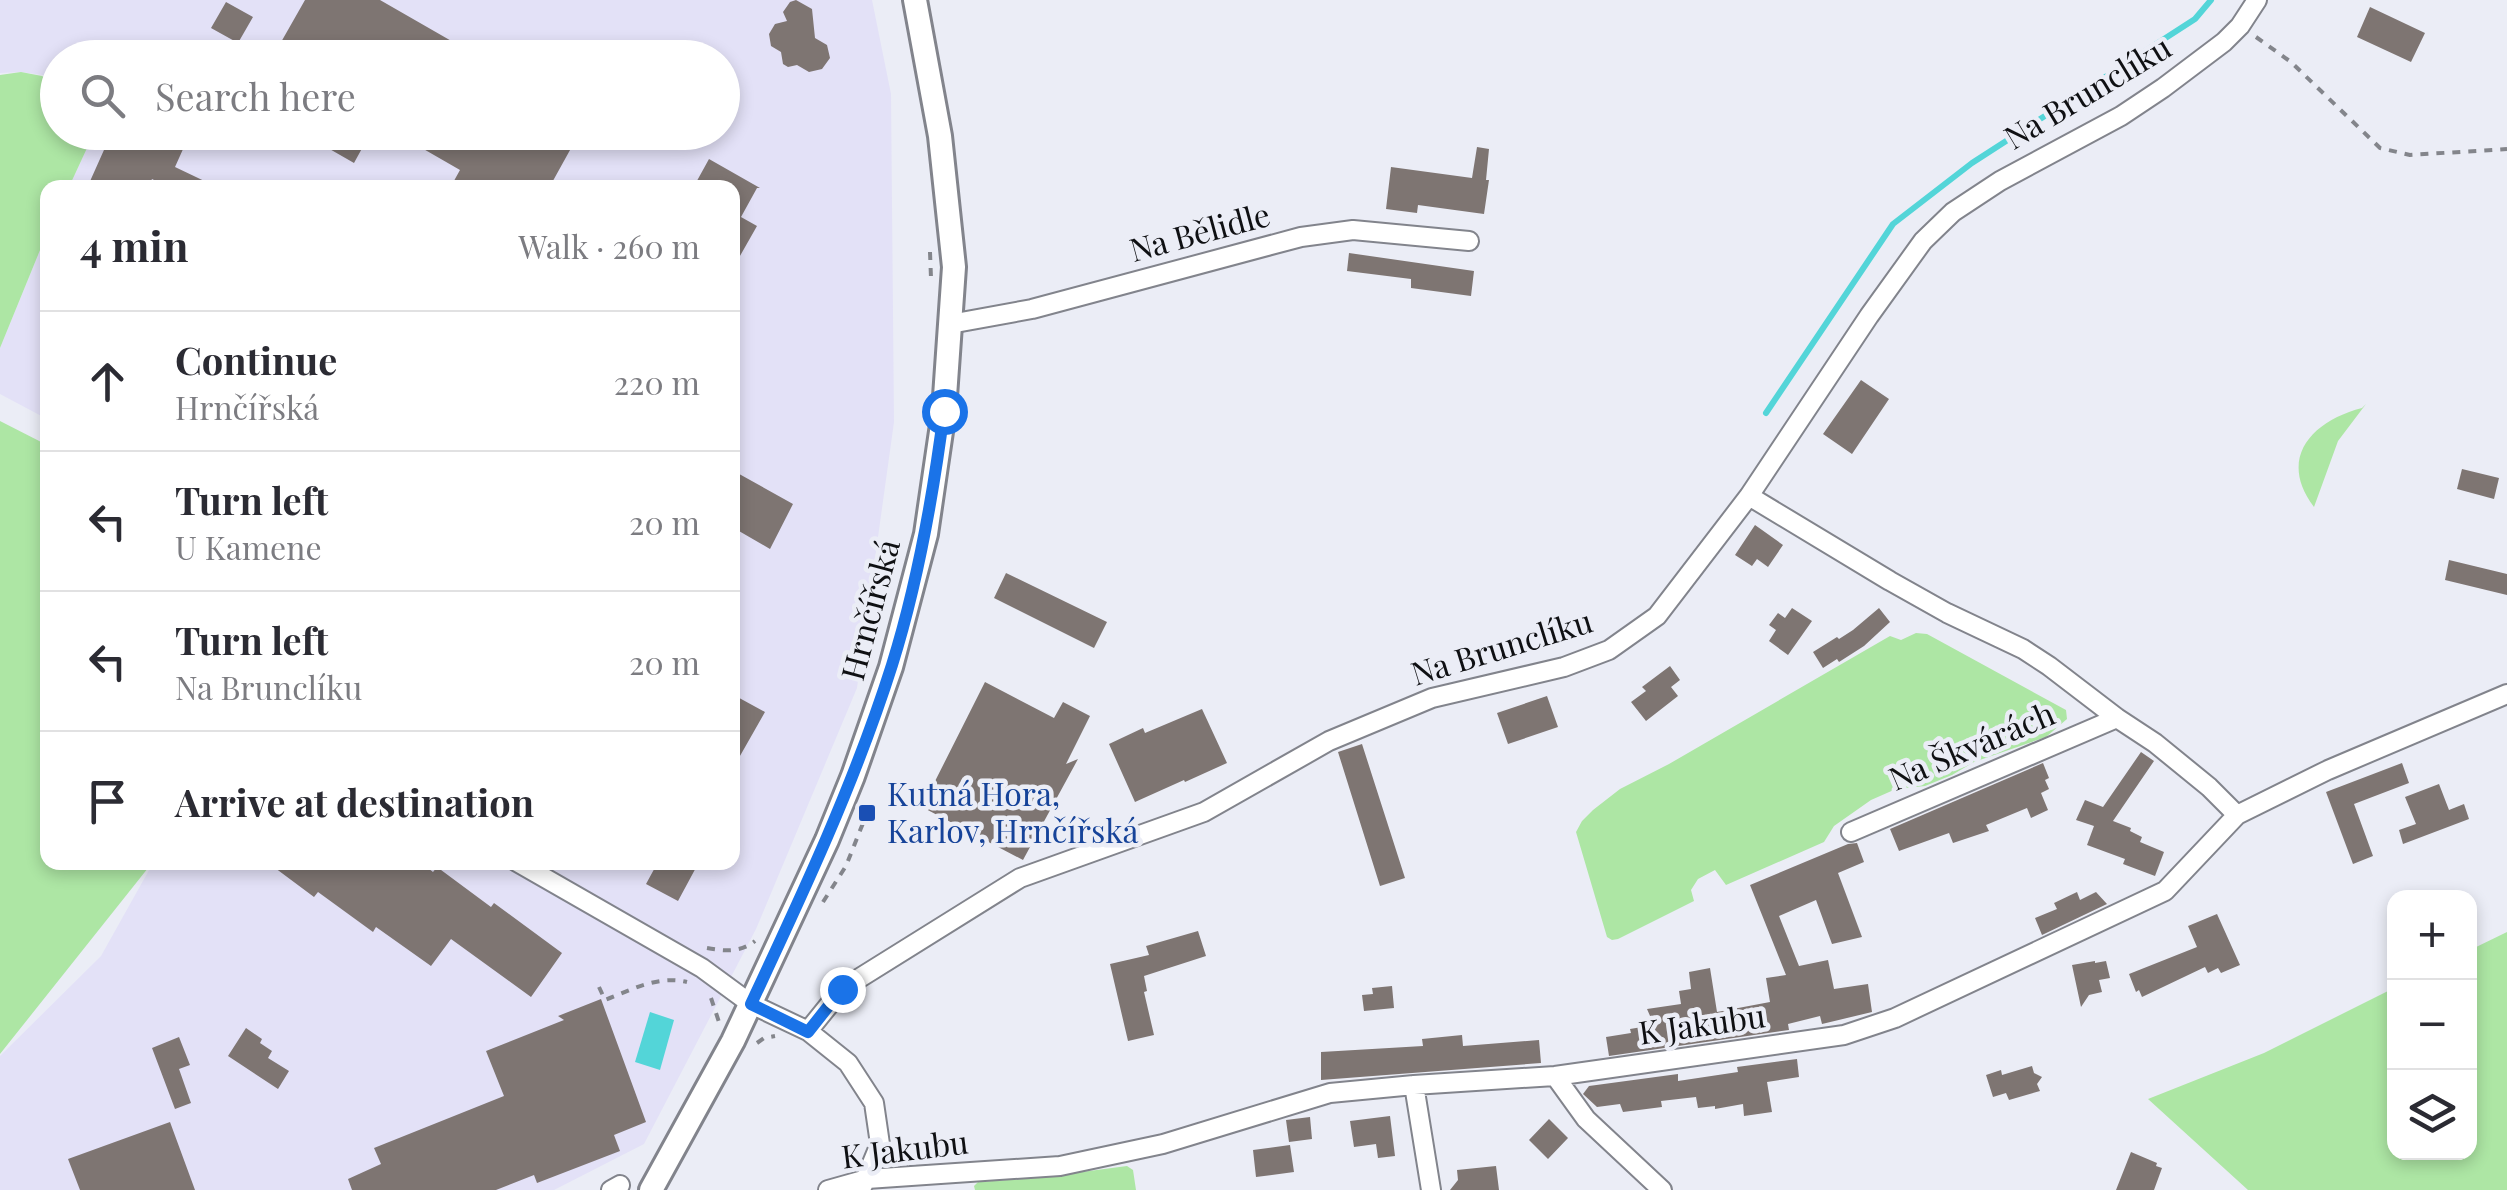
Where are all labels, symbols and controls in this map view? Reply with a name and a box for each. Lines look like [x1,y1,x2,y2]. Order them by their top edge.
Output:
street label: Na Brunclíku [1995,24,2178,158]
search box [40,40,740,150]
icon: search [75,68,130,123]
text: Search here [155,70,356,121]
street label: Na Bělidle [1124,191,1274,270]
text: 4 min [80,217,189,273]
text: Walk · 260 m [518,224,700,267]
text: Continue [175,334,337,385]
icon: ahead [80,354,135,409]
text: 220 m [614,360,700,403]
text: Hrnčířská [175,385,319,428]
route start [922,389,968,435]
text: Turn left [175,474,328,525]
icon: left [80,494,135,549]
text: 20 m [629,500,700,543]
text: U Kamene [175,525,322,568]
street label: Hrnčířská [829,534,908,685]
street label: Na Brunclíku [1405,598,1597,694]
text: Turn left [175,614,328,665]
icon: left [80,634,135,689]
text: 20 m [629,640,700,683]
text: Na Brunclíku [175,665,362,708]
street label: Na Škvárách [1881,690,2061,799]
place label: Kutná Hora, Karlov, Hrnčířská [887,771,1139,851]
icon: arrive [80,774,135,829]
text: Arrive at destination [175,776,534,827]
marker: Kutná Hora, Karlov, Hrnčířská [856,802,878,824]
map controls [2387,890,2477,1160]
button: + [2387,890,2477,980]
route end [820,967,866,1013]
button: − [2387,980,2477,1070]
street label: K Jakubu [1636,992,1768,1053]
button: layers [2387,1070,2477,1160]
street label: K Jakubu [839,1118,971,1177]

